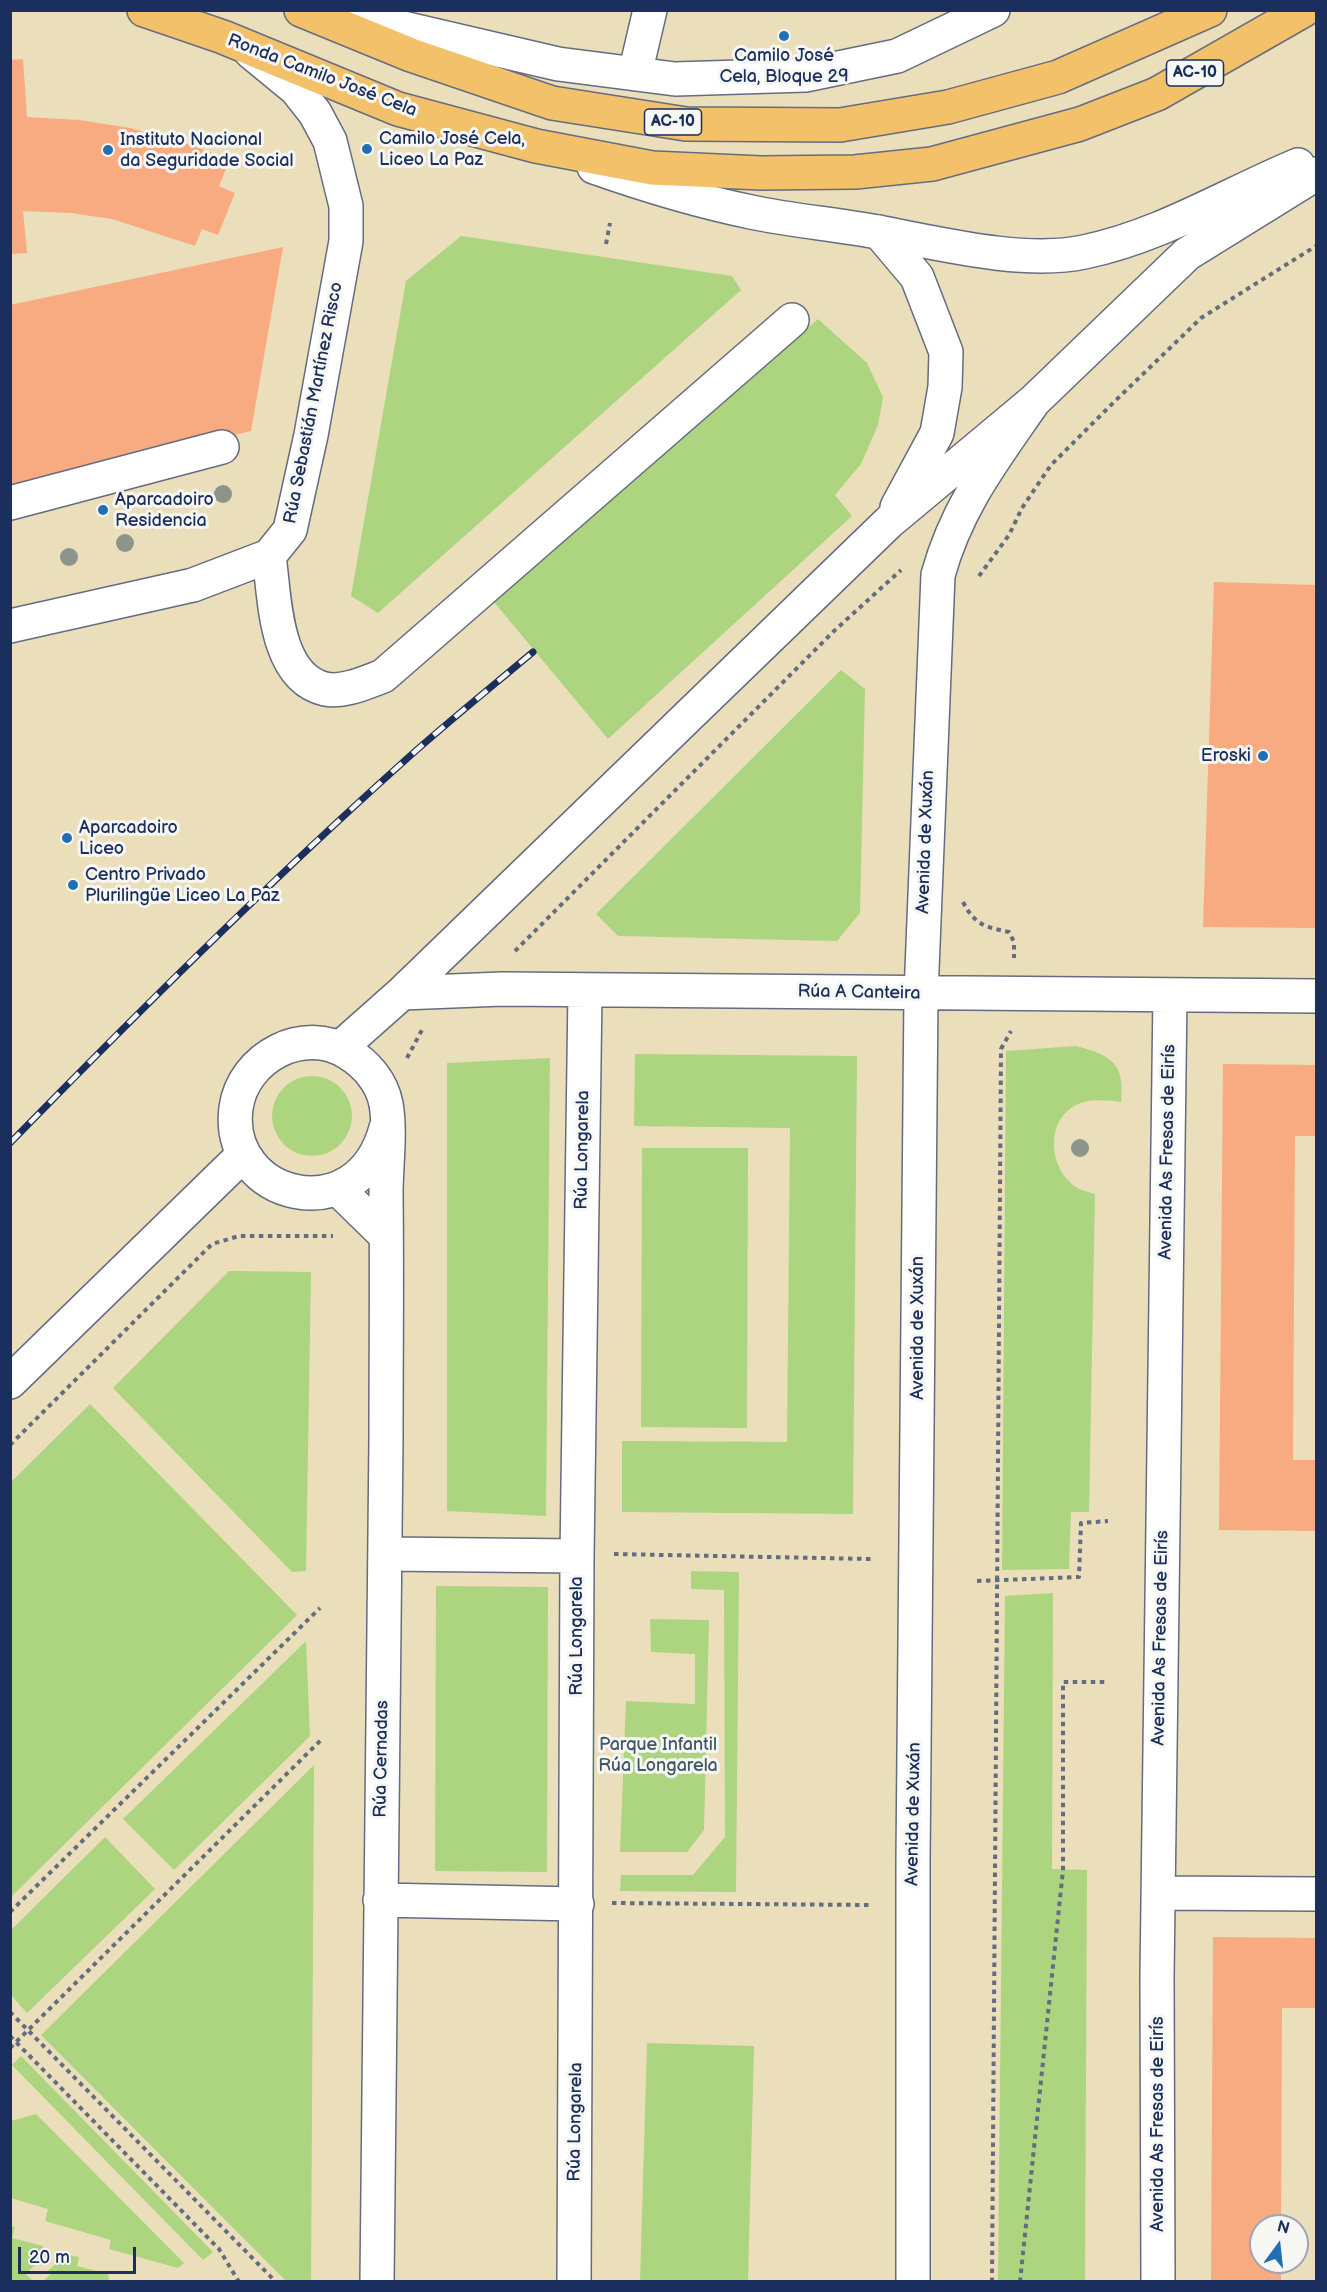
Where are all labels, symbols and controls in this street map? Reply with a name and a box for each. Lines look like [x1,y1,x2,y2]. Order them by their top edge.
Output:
marker: Camilo José Cela, Bloque 29 [777,29,791,43]
street label: Ronda Camilo José Cela [224,30,420,122]
place label: Camilo José Cela, Bloque 29 [719,45,849,88]
road number: AC-10 [1166,60,1224,86]
road number: AC-10 [644,109,702,135]
place label: Camilo José Cela, Liceo La Paz [379,128,525,170]
place label: Instituto Nacional da Seguridade Social [120,129,294,172]
marker: Camilo José Cela, Liceo La Paz [360,142,374,156]
marker: Instituto Nacional da Seguridade Social [101,143,115,157]
street label: Rúa Sebastián Martínez Risco [280,280,348,526]
place label: Aparcadoiro Residencia [115,489,214,532]
marker: Aparcadoiro Residencia [96,503,110,517]
place label: Eroski [1201,745,1251,767]
marker: Eroski [1256,749,1270,763]
street label: Avenida de Xuxán [913,770,939,914]
place label: Aparcadoiro Liceo [79,817,178,860]
marker: Aparcadoiro Liceo [60,831,74,845]
place label: Centro Privado Plurilingüe Liceo La Paz [85,864,280,906]
marker: Centro Privado Plurilingüe Liceo La Paz [66,878,80,892]
street label: Rúa A Canteira [797,981,921,1005]
street label: Avenida As Fresas de Eirís [1155,1044,1181,1260]
street label: Rúa Longarela [571,1090,595,1210]
street label: Avenida de Xuxán [907,1256,929,1400]
street label: Avenida As Fresas de Eirís [1148,1530,1174,1746]
street label: Rúa Longarela [566,1576,588,1696]
street label: Rúa Cernadas [370,1700,394,1818]
park label: Parque Infantil Rúa Longarela [598,1734,718,1776]
street label: Avenida de Xuxán [902,1742,926,1886]
street label: Avenida As Fresas de Eirís [1147,2016,1169,2232]
street label: Rúa Longarela [564,2062,588,2182]
north arrow [1249,2214,1309,2274]
text: N [1275,2217,1292,2239]
scale bar [21,2235,140,2273]
text: 20 m [29,2247,70,2268]

